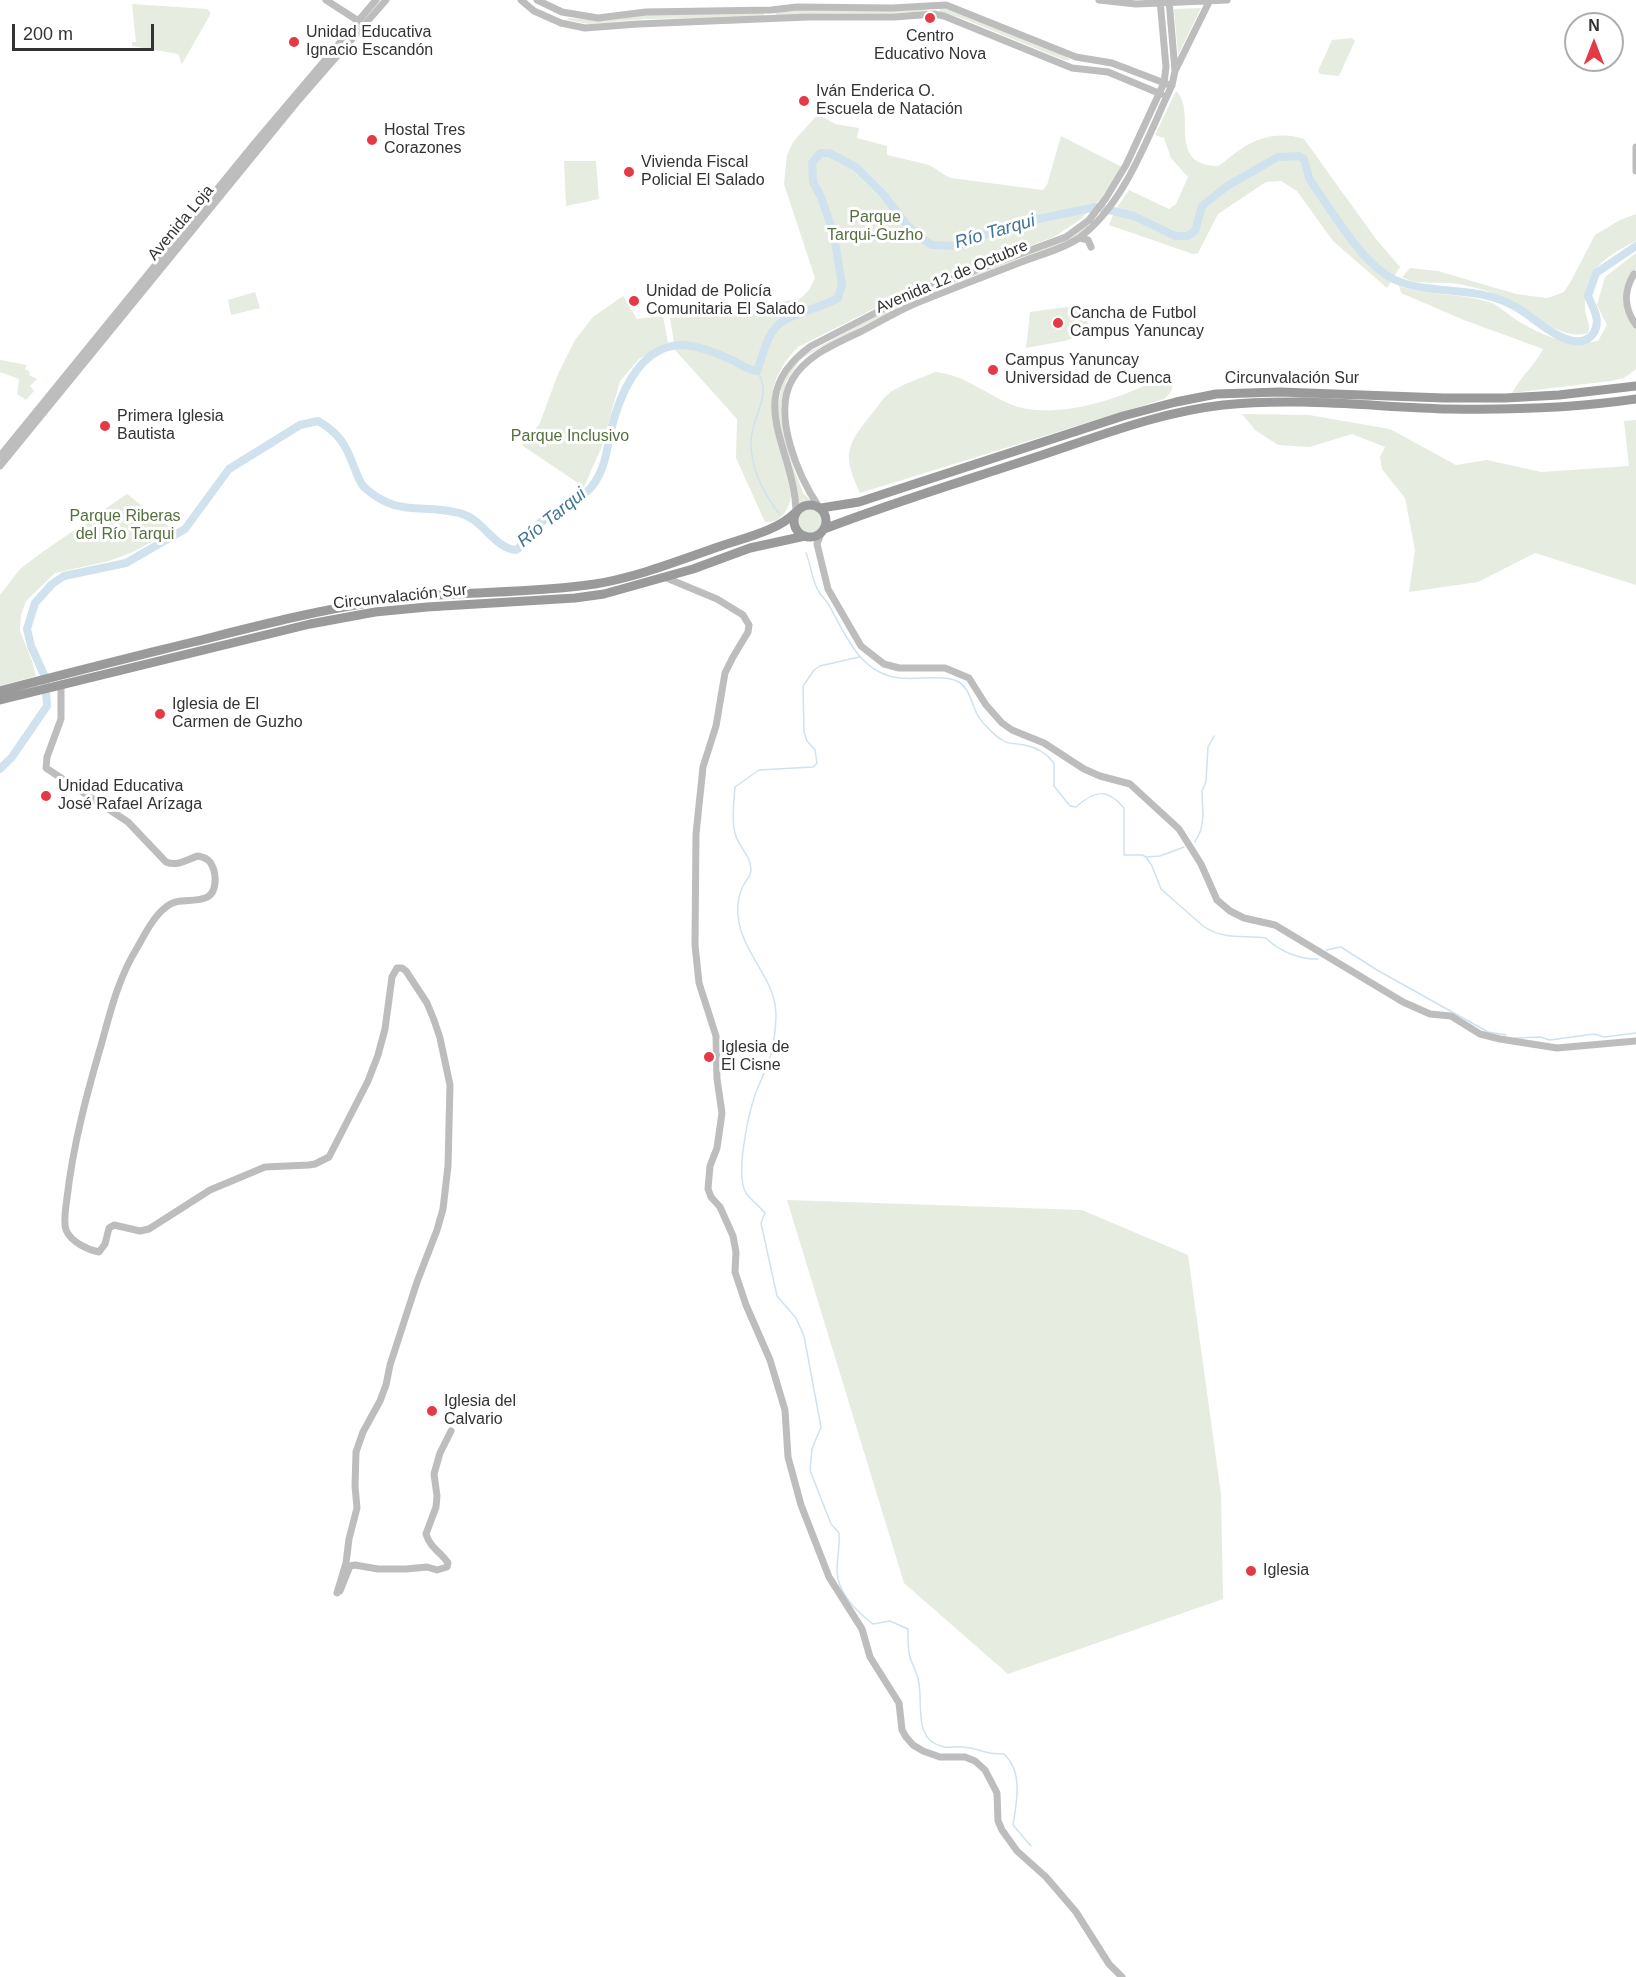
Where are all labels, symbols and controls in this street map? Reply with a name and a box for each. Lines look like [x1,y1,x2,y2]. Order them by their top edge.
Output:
marker: Centro Educativo Nova [923,11,937,25]
scale bar [15,12,158,50]
north arrow [1564,12,1624,72]
text: N [1588,17,1600,34]
place label: Unidad Educativa Ignacio Escandón [306,23,433,61]
text: 200 m [23,24,73,44]
place label: Centro Educativo Nova [874,27,986,65]
marker: Unidad Educativa Ignacio Escandón [287,35,301,49]
place label: Iván Enderica O. Escuela de Natación [816,82,963,120]
marker: Iván Enderica O. Escuela de Natación [797,94,811,108]
place label: Hostal Tres Corazones [384,121,465,159]
marker: Hostal Tres Corazones [365,133,379,147]
place label: Vivienda Fiscal Policial El Salado [641,153,765,191]
marker: Vivienda Fiscal Policial El Salado [622,165,636,179]
street label: Avenida Loja [144,182,218,264]
park label: Parque Tarqui-Guzho [827,208,923,246]
water label: Río Tarqui [952,210,1038,254]
street label: Avenida 12 de Octubre [873,236,1031,318]
place label: Unidad de Policía Comunitaria El Salado [646,282,805,320]
marker: Unidad de Policía Comunitaria El Salado [627,294,641,308]
place label: Cancha de Futbol Campus Yanuncay [1070,304,1204,342]
marker: Cancha de Futbol Campus Yanuncay [1051,316,1065,330]
place label: Campus Yanuncay Universidad de Cuenca [1005,351,1171,389]
marker: Campus Yanuncay Universidad de Cuenca [986,363,1000,377]
street label: Circunvalación Sur [1225,369,1359,389]
place label: Primera Iglesia Bautista [117,407,224,445]
marker: Primera Iglesia Bautista [98,419,112,433]
park label: Parque Inclusivo [511,427,629,447]
water label: Río Tarqui [513,484,591,552]
park label: Parque Riberas del Río Tarqui [69,507,181,545]
street label: Circunvalación Sur [332,580,468,614]
place label: Iglesia de El Carmen de Guzho [172,695,303,733]
marker: Iglesia de El Carmen de Guzho [153,707,167,721]
place label: Unidad Educativa José Rafael Arízaga [58,777,202,815]
marker: Unidad Educativa José Rafael Arízaga [39,789,53,803]
place label: Iglesia de El Cisne [721,1038,789,1076]
marker: Iglesia de El Cisne [702,1050,716,1064]
place label: Iglesia del Calvario [444,1392,516,1430]
marker: Iglesia del Calvario [425,1404,439,1418]
place label: Iglesia [1263,1561,1309,1581]
marker: Iglesia [1244,1564,1258,1578]

